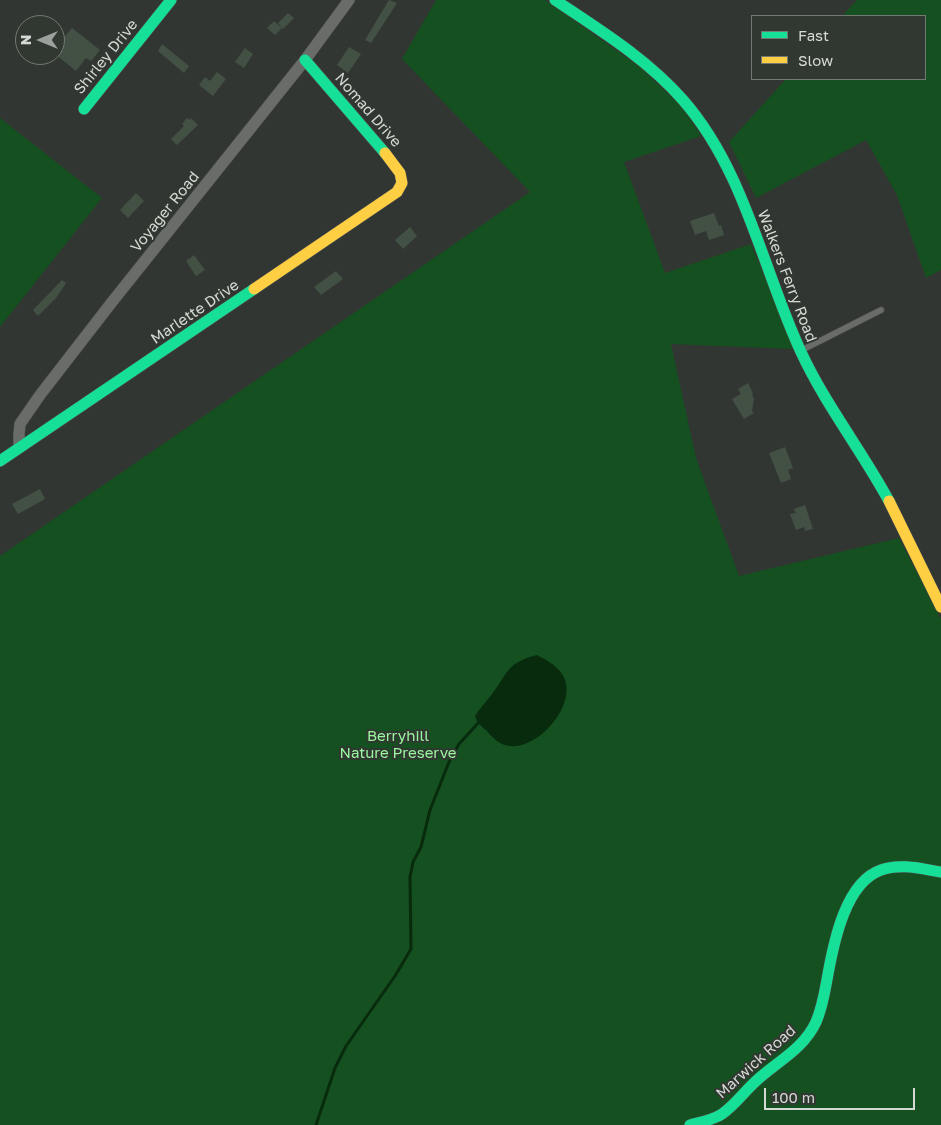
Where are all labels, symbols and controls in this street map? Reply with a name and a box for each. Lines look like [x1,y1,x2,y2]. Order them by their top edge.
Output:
north arrow [15,15,65,65]
legend [751,15,926,80]
street label: Shirley Drive [70,16,142,98]
text: Fast [798,26,829,44]
text: N [17,35,34,45]
text: Slow [798,51,833,69]
street label: Nomad Drive [331,69,405,151]
street label: Voyager Road [127,168,203,256]
street label: Walkers Ferry Road [754,207,820,345]
street label: Marlette Drive [148,276,242,348]
park label: Berryhill Nature Preserve [340,727,456,762]
street label: Marwick Road [713,1022,799,1102]
scale bar [766,1078,917,1110]
text: 100 m [772,1088,815,1106]

